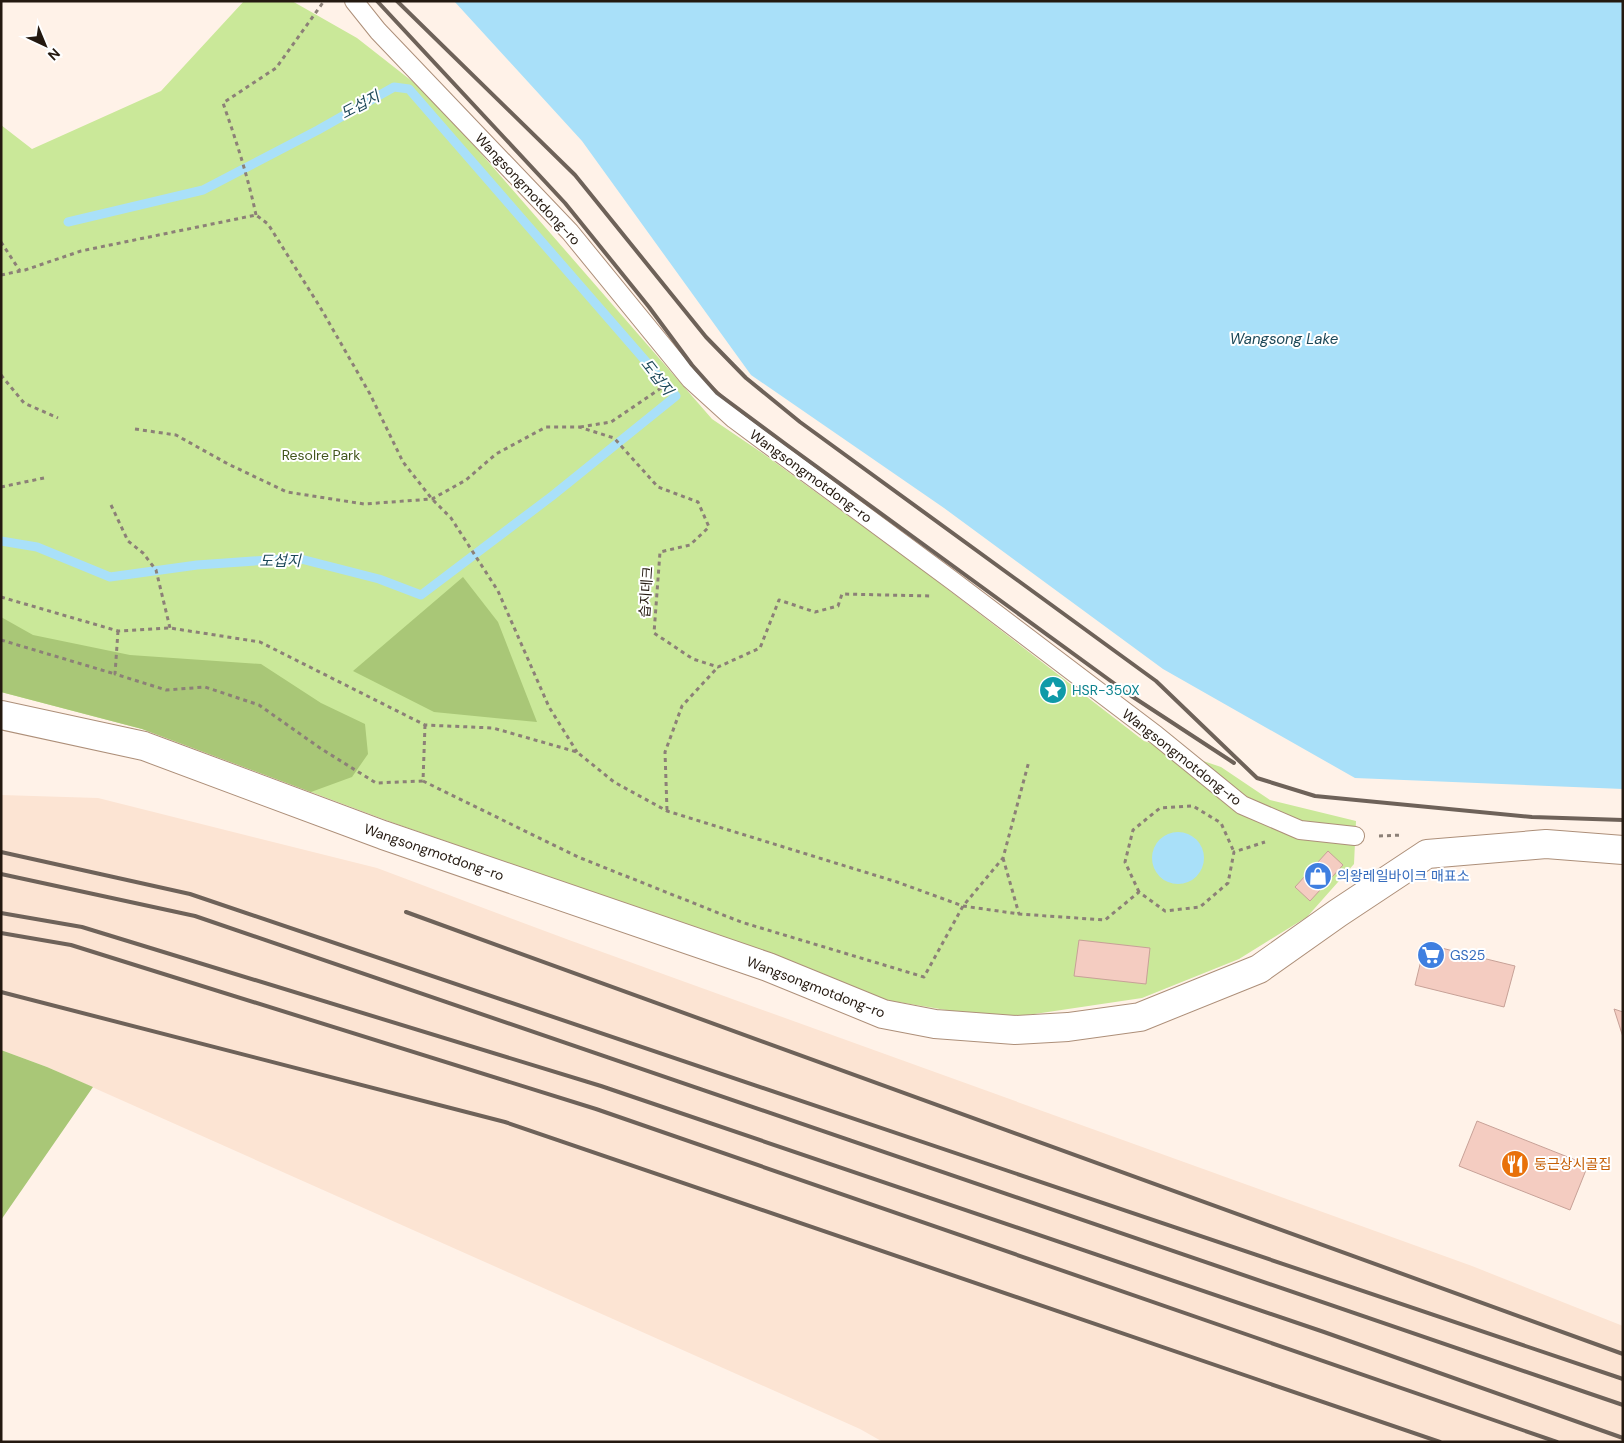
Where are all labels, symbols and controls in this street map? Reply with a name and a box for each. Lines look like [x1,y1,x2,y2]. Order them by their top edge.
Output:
north arrow [20,20,70,70]
text: N [44,44,64,64]
water label: 도섭지 [337,86,384,124]
street label: Wangsongmotdong-ro [471,129,585,249]
water label: Wangsong Lake [1230,329,1339,349]
water label: 도섭지 [636,355,678,400]
street label: Wangsongmotdong-ro [746,426,876,526]
park label: Resolre Park [282,446,360,464]
water label: 도섭지 [259,551,302,571]
street label: 습지데크 [635,566,657,618]
place icon: HSR-350X [1038,675,1068,705]
place label: HSR-350X [1072,681,1140,699]
street label: Wangsongmotdong-ro [1119,705,1245,809]
street label: Wangsongmotdong-ro [362,820,506,884]
shop icon: 의왕레일바이크 매표소 [1303,861,1333,891]
place label: 의왕레일바이크 매표소 [1337,867,1470,885]
supermarket icon: GS25 [1416,940,1446,970]
place label: GS25 [1450,946,1485,964]
street label: Wangsongmotdong-ro [744,952,888,1022]
restaurant icon: 둥근상시골집 [1500,1149,1530,1179]
place label: 둥근상시골집 [1534,1155,1611,1173]

